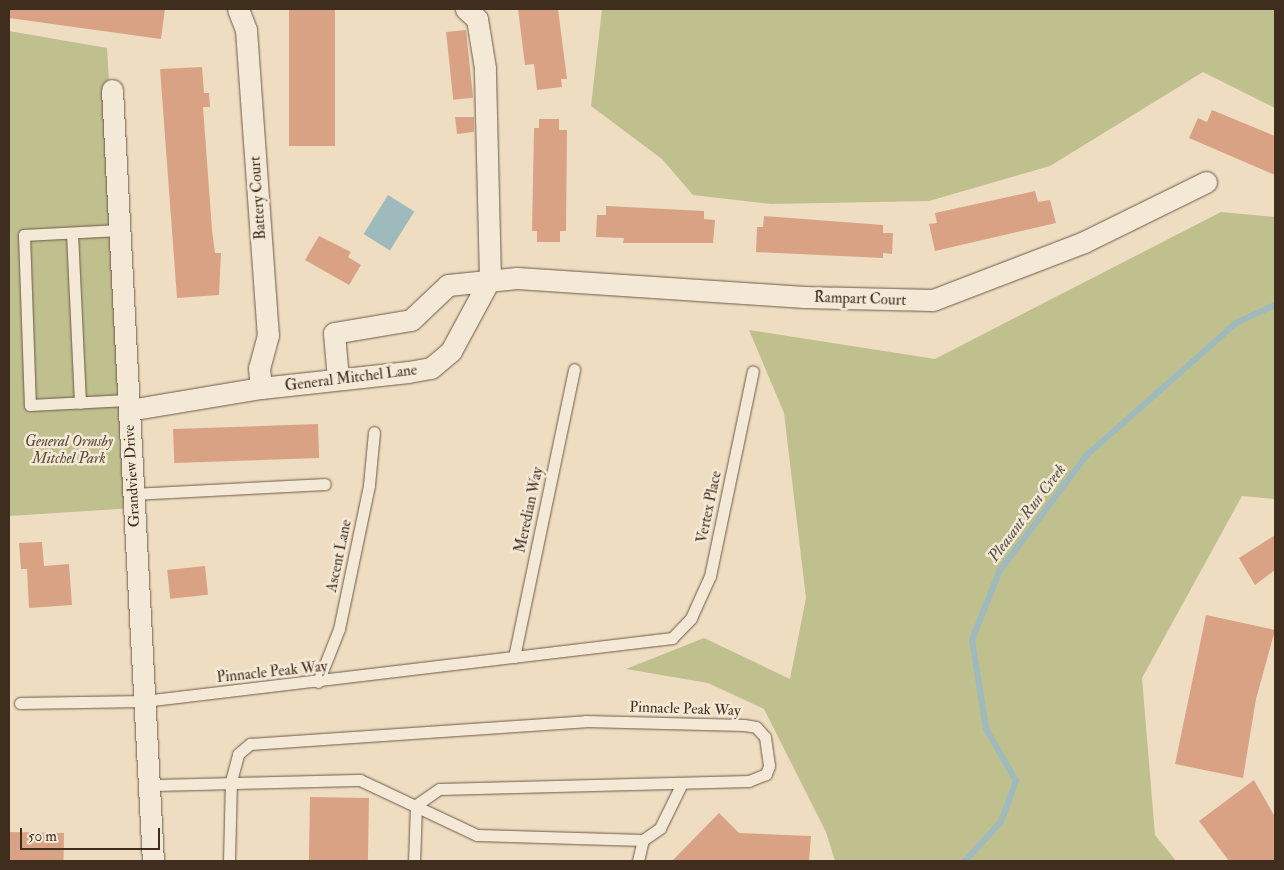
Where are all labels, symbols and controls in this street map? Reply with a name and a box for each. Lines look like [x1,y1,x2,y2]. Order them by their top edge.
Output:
street label: Battery Court [246,156,270,240]
street label: Rampart Court [814,288,906,310]
street label: General Mitchel Lane [284,361,418,395]
street label: Grandview Drive [120,424,144,528]
park label: General Ormsby Mitchel Park [25,432,113,467]
water label: Pleasant Run Creek [984,460,1070,566]
street label: Meredian Way [511,465,547,555]
street label: Vertex Place [693,469,725,545]
street label: Ascent Lane [323,518,355,594]
street label: Pinnacle Peak Way [216,657,328,687]
street label: Pinnacle Peak Way [629,698,741,720]
scale bar [22,818,162,850]
text: 50 m [28,827,57,846]

